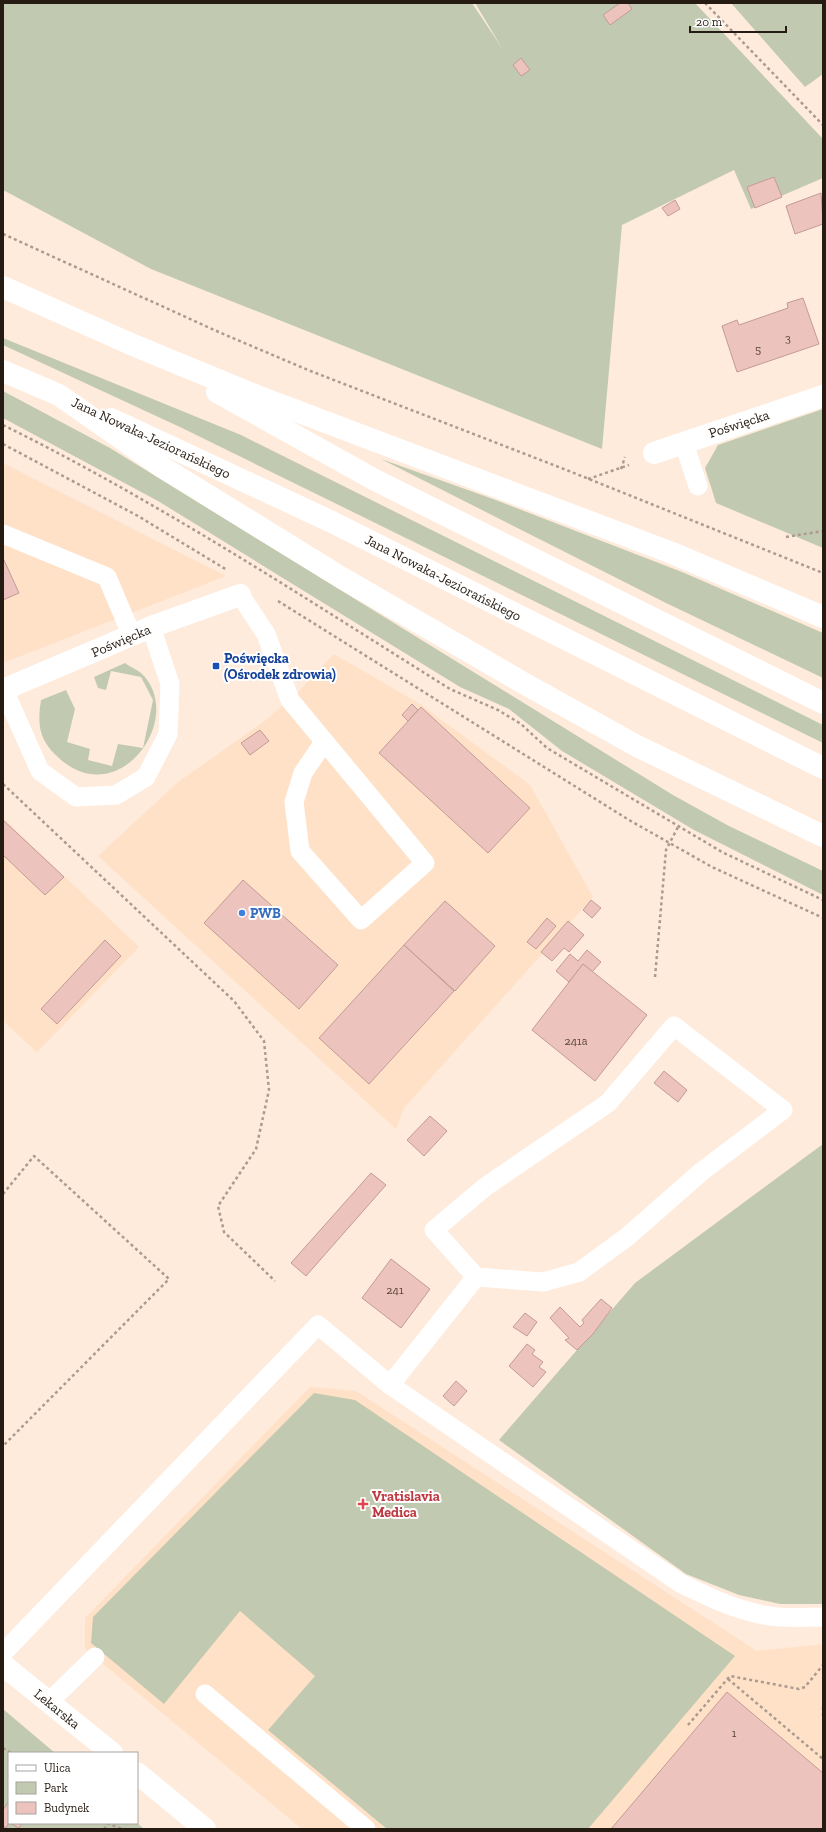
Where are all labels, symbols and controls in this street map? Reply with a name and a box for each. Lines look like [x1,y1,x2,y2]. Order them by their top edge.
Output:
scale bar [690,8,786,34]
text: 20 m [696,15,723,29]
house number: 3 [785,331,791,345]
house number: 5 [755,342,761,356]
street label: Jana Nowaka-Jeziorańskiego [69,394,233,482]
street label: Poświęcka [707,406,772,442]
street label: Jana Nowaka-Jeziorańskiego [362,531,524,625]
street label: Poświęcka [89,621,153,661]
place label: Poświęcka (Ośrodek zdrowia) [224,650,336,683]
marker: Poświęcka (Ośrodek zdrowia) [211,661,221,671]
place label: PWB [250,905,281,922]
marker: PWB [237,908,247,918]
house number: 241a [564,1034,588,1048]
house number: 241 [386,1283,404,1297]
place label: Vratislavia Medica [372,1488,440,1521]
marker: Vratislavia Medica [357,1498,369,1510]
street label: Lekarska [31,1685,84,1733]
house number: 1 [732,1726,737,1740]
legend [8,1752,138,1824]
text: Ulica [44,1761,71,1775]
text: Park [44,1781,69,1795]
text: Budynek [44,1801,90,1815]

